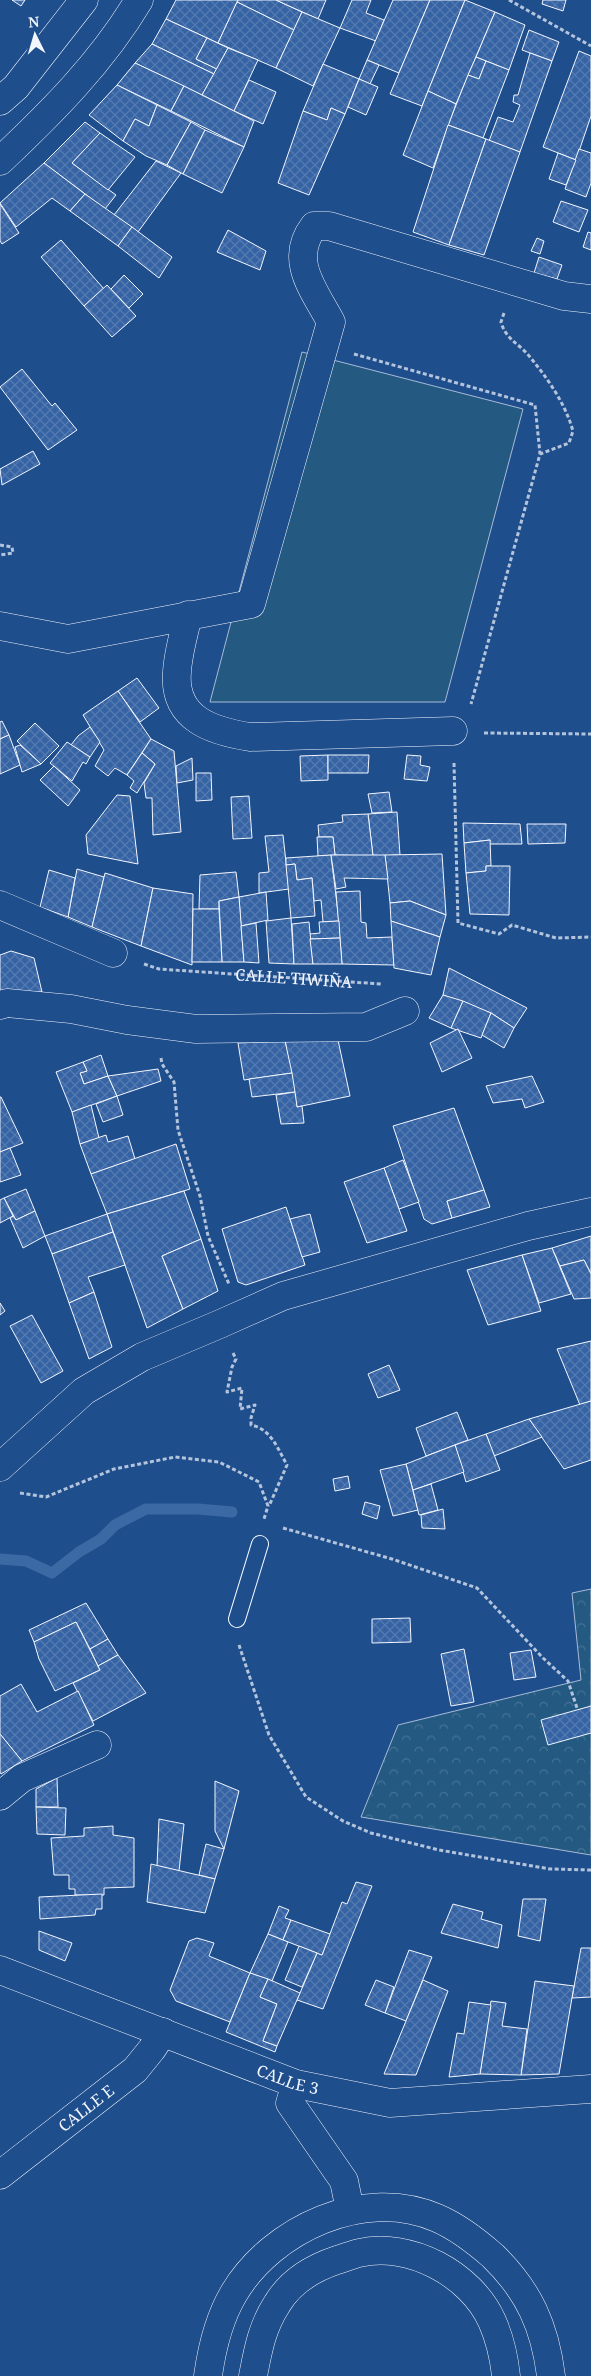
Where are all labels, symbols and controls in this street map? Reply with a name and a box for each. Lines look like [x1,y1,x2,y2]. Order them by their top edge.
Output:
north arrow [10,10,60,60]
text: N [27,12,40,31]
street label: CALLE TIWIÑA [235,963,354,993]
street label: CALLE 3 [254,2059,321,2099]
street label: CALLE E [54,2079,119,2137]

